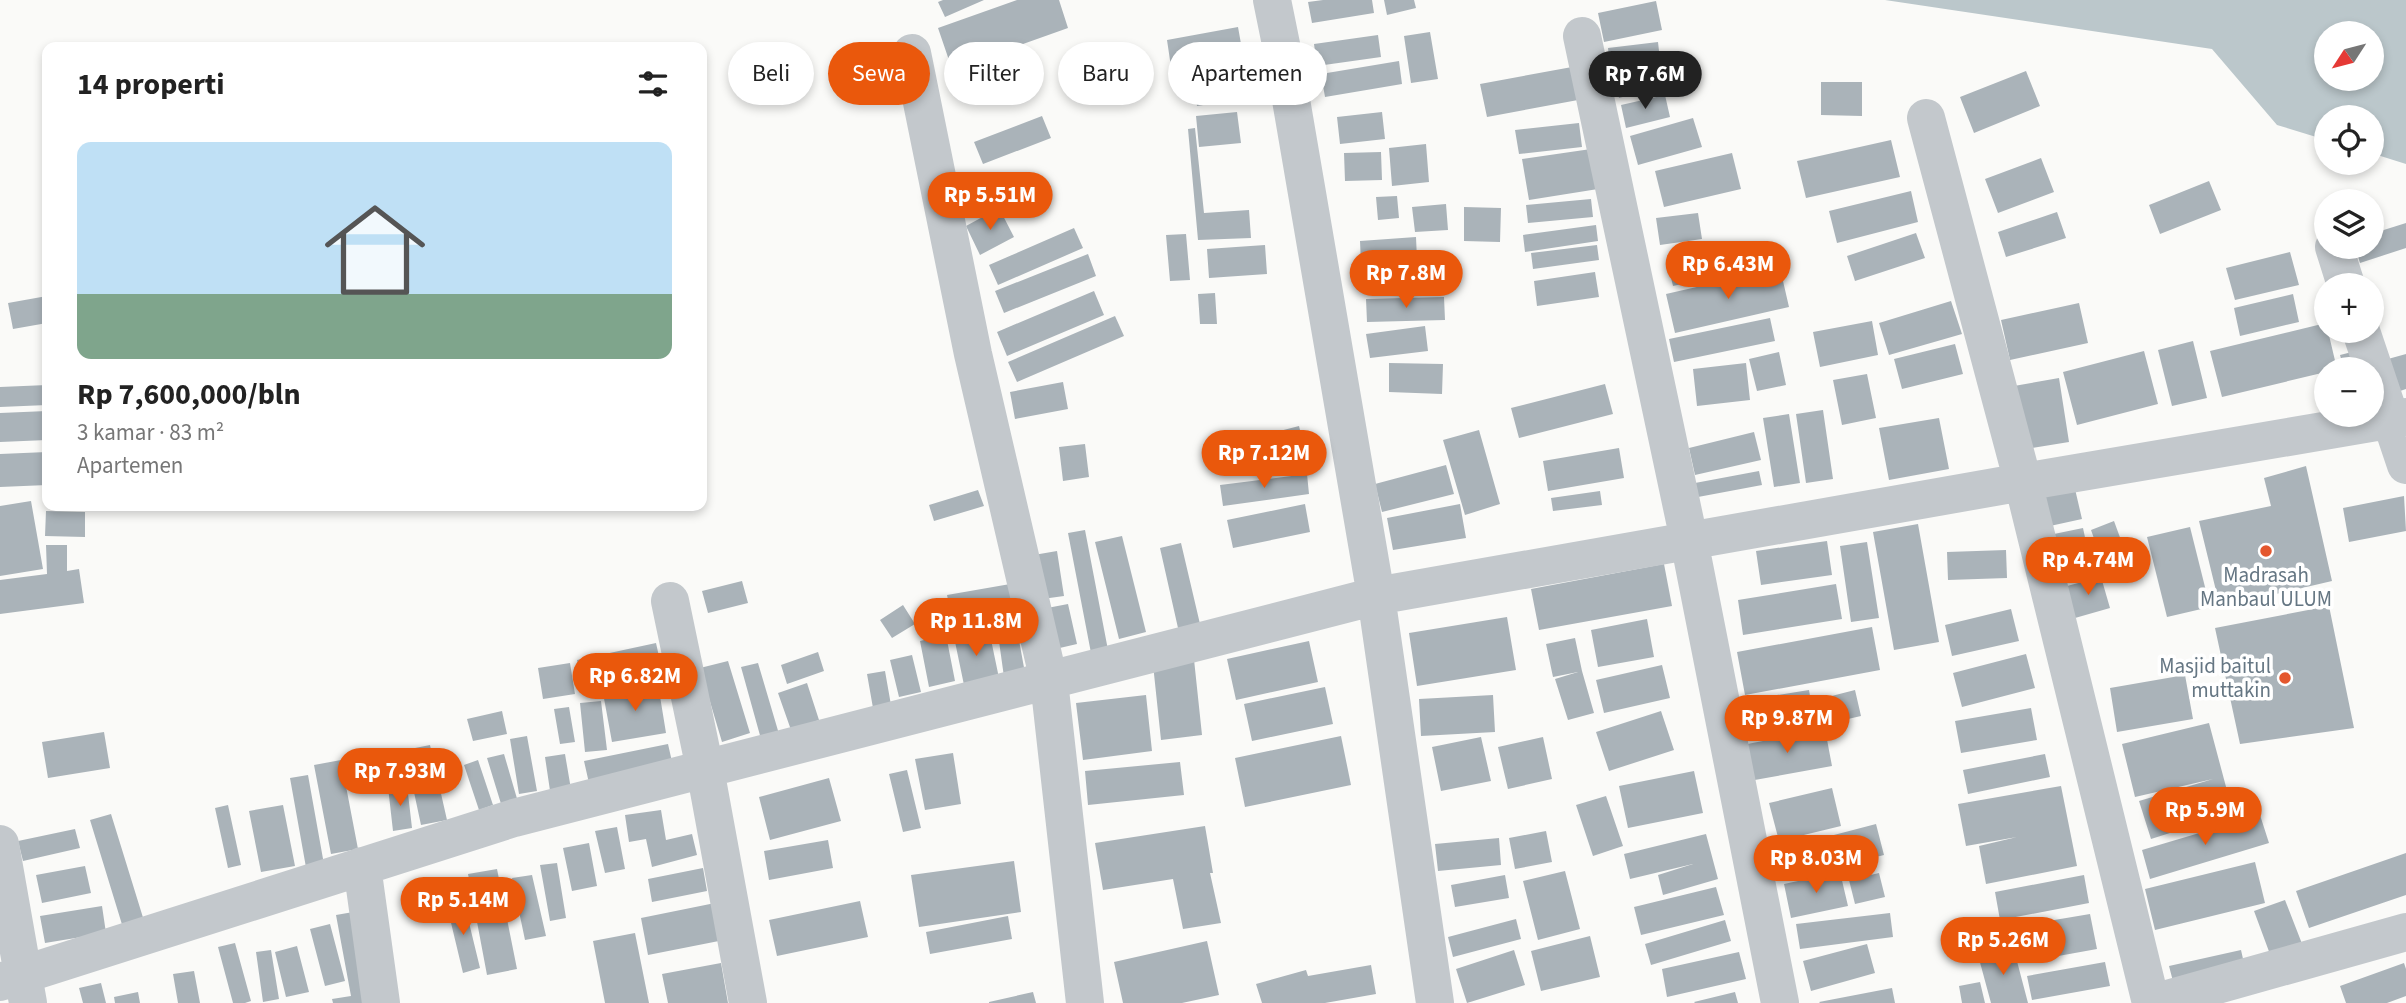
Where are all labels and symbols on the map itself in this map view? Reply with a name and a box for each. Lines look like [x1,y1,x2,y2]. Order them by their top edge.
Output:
north arrow [2314,21,2384,91]
pin: Rp 7.6M [1580,52,1710,111]
pin: Rp 5.51M [918,173,1062,232]
pin: Rp 6.43M [1656,242,1800,301]
pin: Rp 7.8M [1341,250,1471,310]
pin: Rp 7.12M [1192,430,1336,490]
pin: Rp 4.74M [2016,538,2160,597]
marker: Madrasah Manbaul ULUM [2258,543,2274,559]
place label: Madrasah Manbaul ULUM [2200,560,2332,614]
pin: Rp 11.8M [904,598,1048,658]
place label: Masjid baitul muttakin [2159,651,2271,705]
pin: Rp 6.82M [563,654,707,713]
marker: Masjid baitul muttakin [2277,670,2293,686]
pin: Rp 9.87M [1715,696,1859,755]
pin: Rp 7.93M [328,748,472,808]
pin: Rp 5.9M [2140,788,2270,847]
pin: Rp 8.03M [1744,836,1888,895]
pin: Rp 5.14M [391,878,535,937]
pin: Rp 5.26M [1931,918,2075,977]

